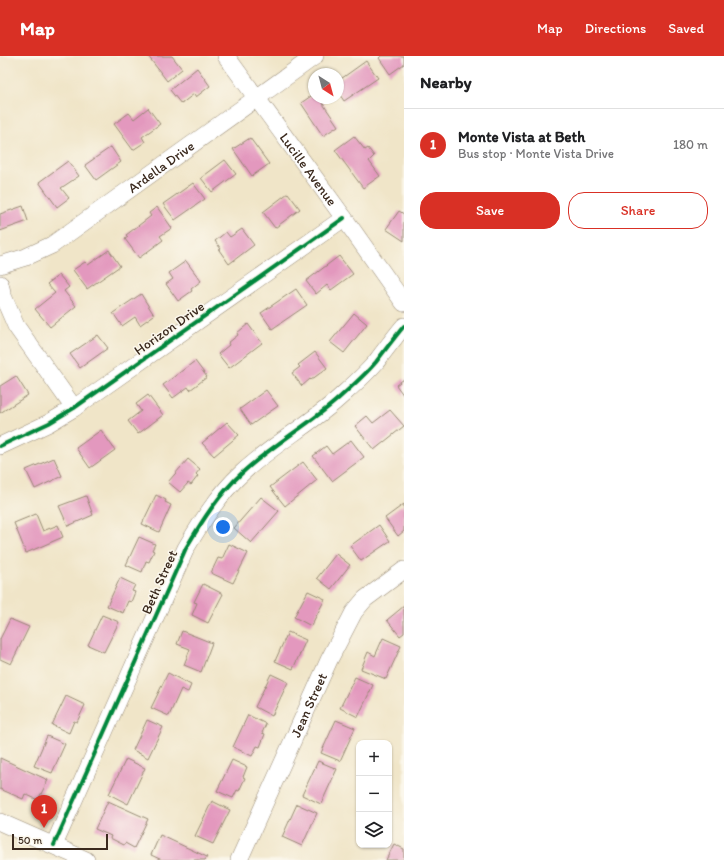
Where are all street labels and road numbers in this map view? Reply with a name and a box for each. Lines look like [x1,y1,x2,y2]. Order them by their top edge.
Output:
street label: Lucille Avenue [276,129,341,210]
street label: Ardella Drive [125,137,198,197]
street label: Horizon Drive [131,298,208,359]
street label: Beth Street [138,547,181,617]
street label: Jean Street [287,670,331,740]

